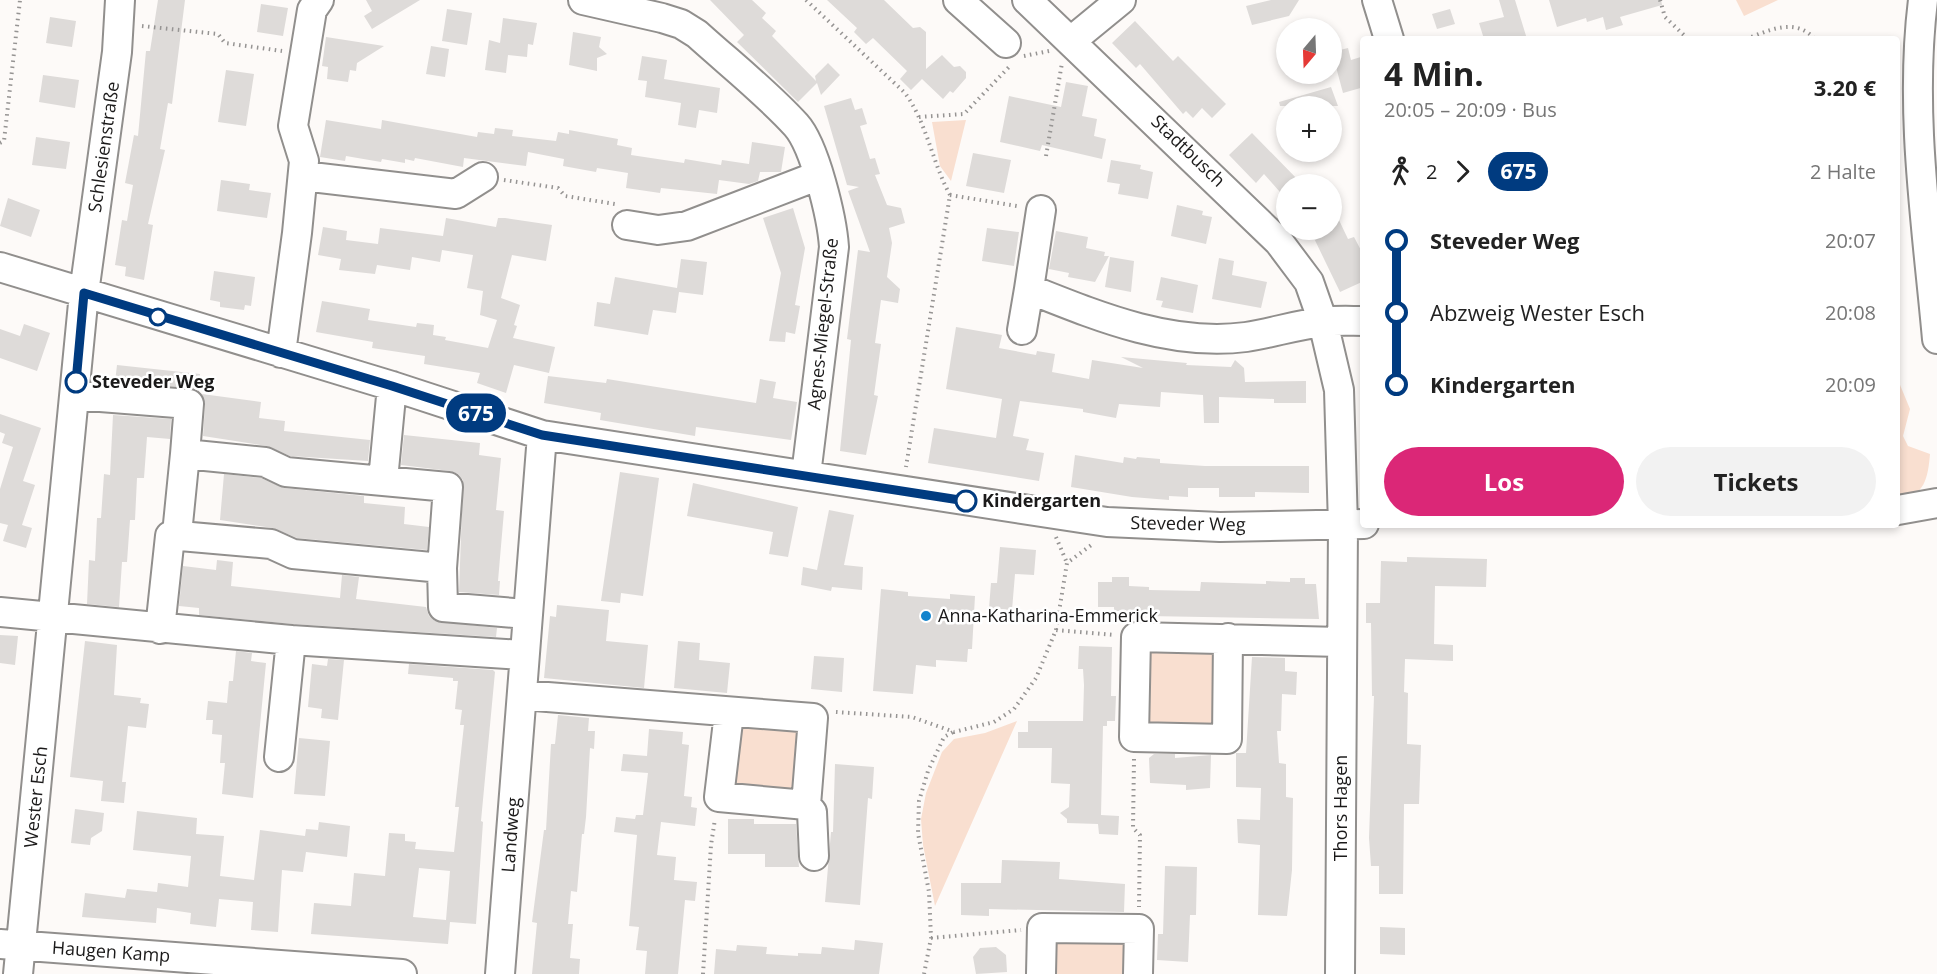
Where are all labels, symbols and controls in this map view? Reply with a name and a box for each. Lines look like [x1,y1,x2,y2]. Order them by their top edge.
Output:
north arrow [1276,18,1342,84]
map controls [1276,18,1342,240]
text: 4 Min. [1384,51,1484,96]
text: 3.20 € [1814,72,1876,102]
street label: Schlesienstraße [82,80,124,214]
button: + [1276,96,1342,162]
text: 20:05 – 20:09 · Bus [1384,96,1557,123]
street label: Stadtbusch [1147,109,1231,192]
icon: walk [1384,155,1417,188]
icon: forward [1446,155,1479,188]
text: 675 [1500,157,1536,185]
text: 2 [1426,158,1437,185]
text: 2 Halte [1810,158,1876,185]
button: − [1276,174,1342,240]
text: Steveder Weg [1430,225,1580,255]
text: 20:07 [1825,227,1876,254]
street label: Agnes-Miegel-Straße [801,237,843,411]
text: Abzweig Wester Esch [1430,297,1645,327]
text: 20:08 [1825,299,1876,326]
unlabelled marker [149,308,167,326]
place label: Steveder Weg [92,369,214,393]
text: Kindergarten [1430,369,1575,399]
marker: Steveder Weg [65,371,87,393]
text: 20:09 [1825,371,1876,398]
line badge: 675 [442,394,510,432]
text: 675 [458,399,494,427]
button: Los [1384,447,1624,516]
button: Tickets [1636,447,1876,516]
place label: Kindergarten [982,488,1101,512]
marker: Kindergarten [955,490,977,512]
street label: Steveder Weg [1130,510,1246,536]
place label: Anna-Katharina-Emmerick [938,603,1158,627]
marker: Anna-Katharina-Emmerick [919,609,933,623]
street label: Wester Esch [18,745,52,849]
street label: Thors Hagen [1328,755,1352,861]
street label: Landweg [495,796,525,873]
street label: Haugen Kamp [51,935,171,967]

